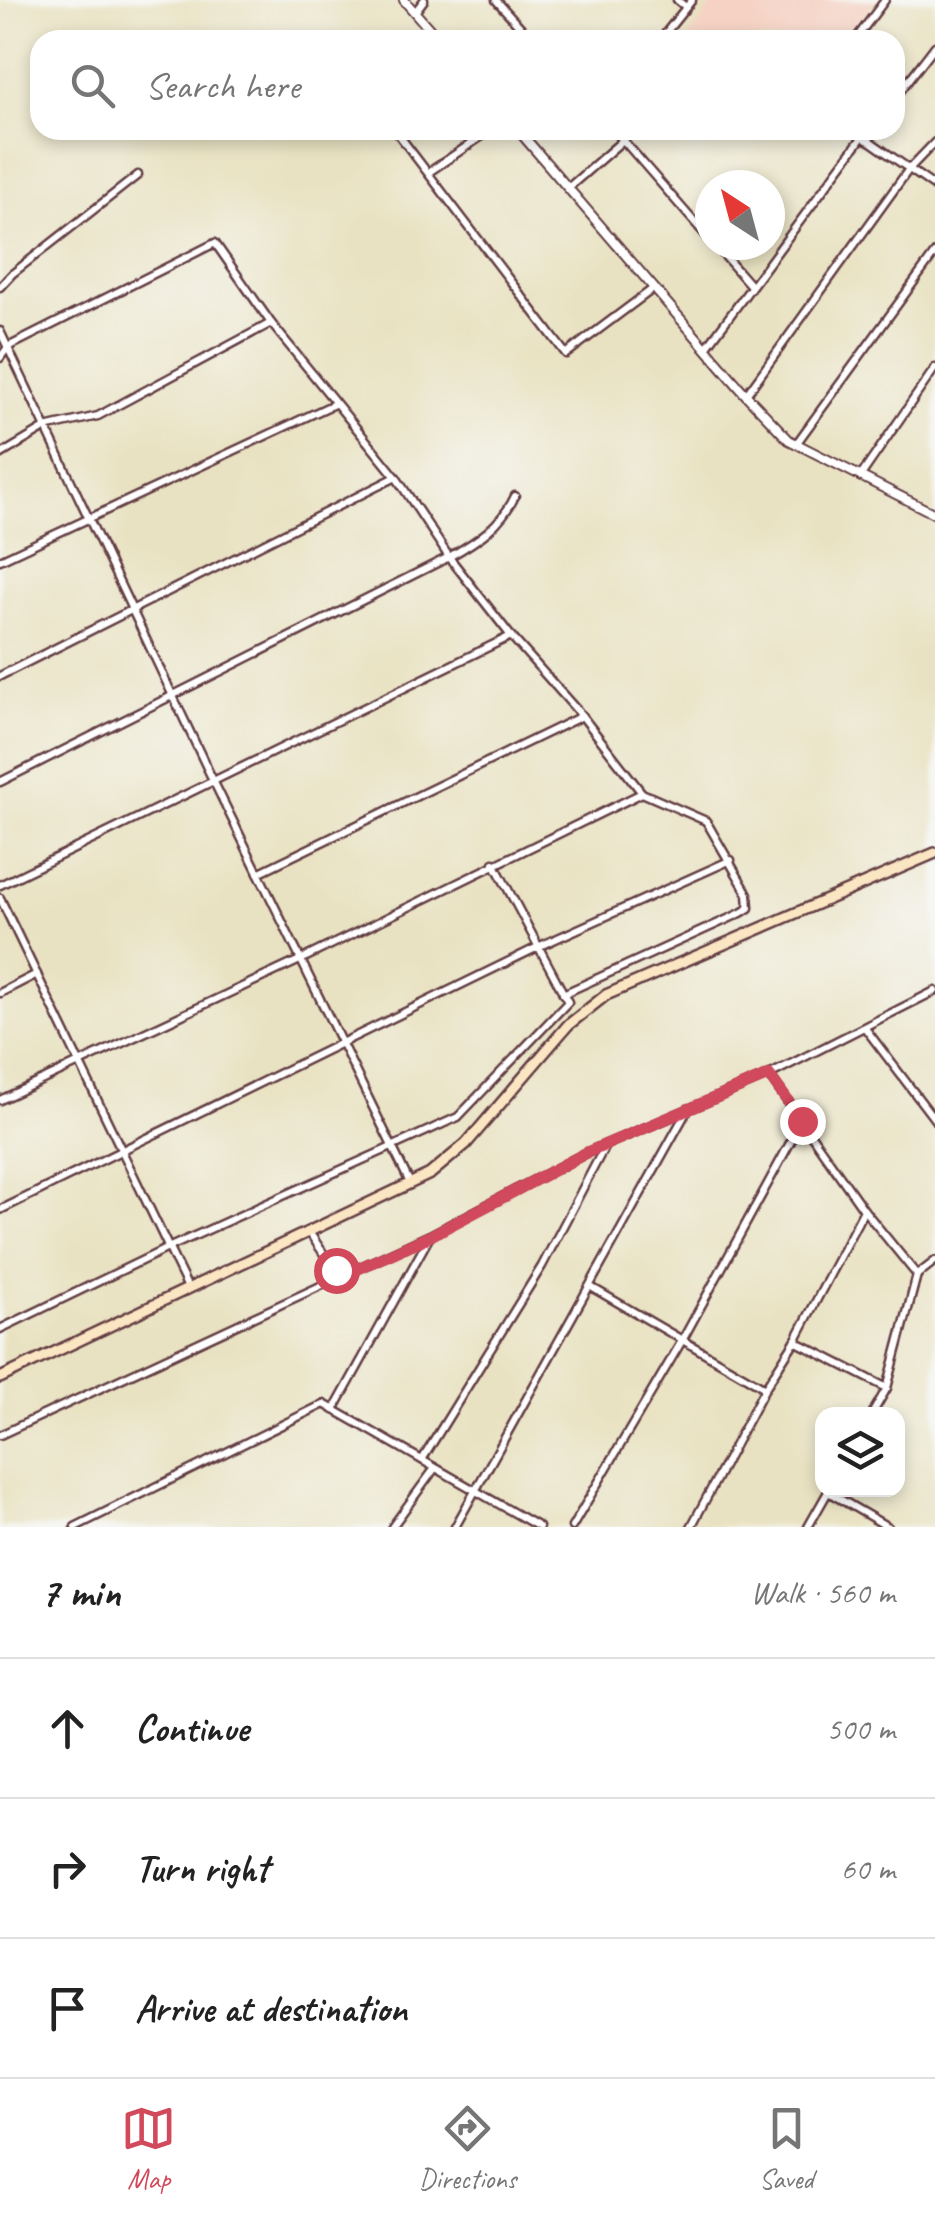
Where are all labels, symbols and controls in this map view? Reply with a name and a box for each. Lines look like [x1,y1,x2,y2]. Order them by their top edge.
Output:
search box [30,30,905,140]
icon: search [65,58,120,113]
text: Search here [145,62,300,109]
north arrow [695,170,785,260]
route end [780,1099,826,1145]
route start [314,1248,360,1294]
map controls [815,1407,905,1497]
button: layers [815,1407,905,1497]
text: 7 min [40,1566,120,1619]
text: Walk · 560 m [751,1572,895,1613]
icon: ahead [40,1701,95,1756]
text: Continue [135,1705,249,1752]
text: 500 m [826,1708,895,1749]
icon: right [40,1841,95,1896]
text: Turn right [135,1845,269,1892]
text: 60 m [841,1848,895,1889]
icon: arrive [40,1981,95,2036]
text: Arrive at destination [135,1985,407,2032]
tab: Map [121,2101,176,2196]
tab: Directions [419,2101,516,2196]
tab: Saved [759,2101,814,2196]

